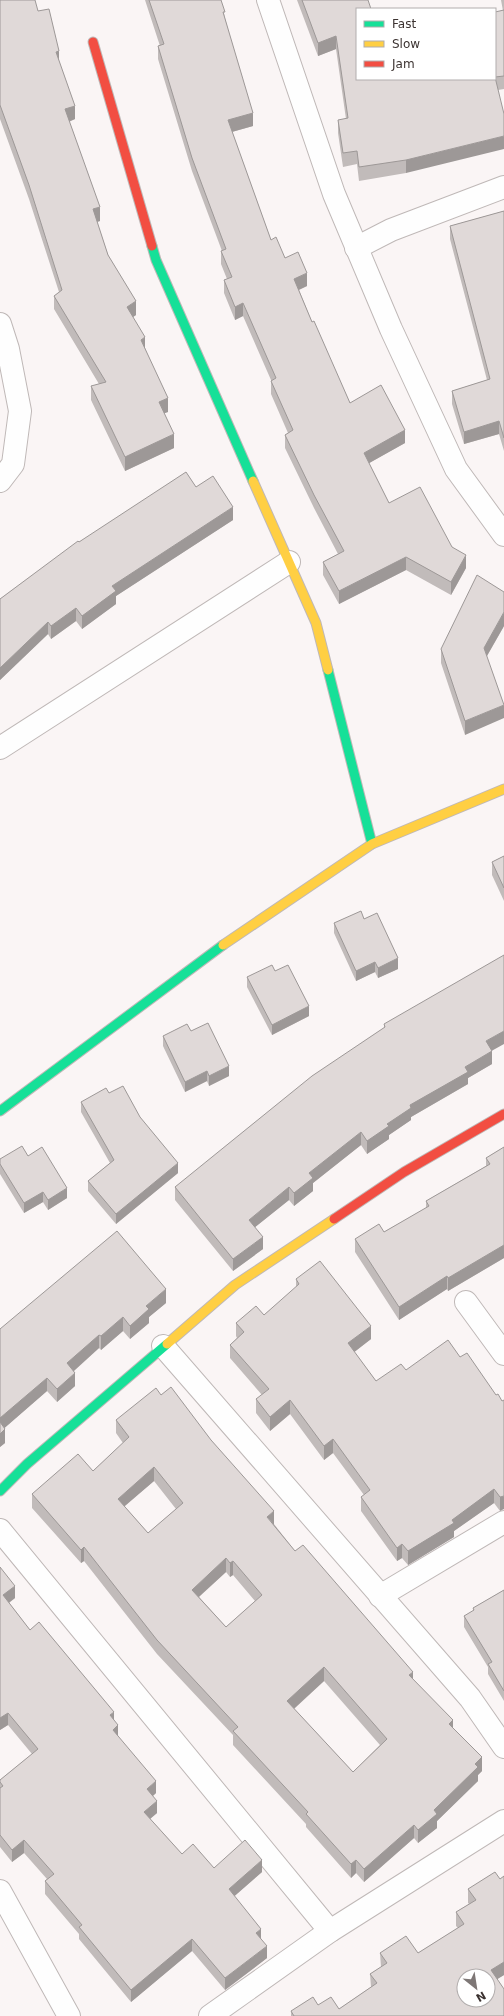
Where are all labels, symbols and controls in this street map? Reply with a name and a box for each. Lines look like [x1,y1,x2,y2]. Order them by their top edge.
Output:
legend [356,8,496,80]
text: Fast [392,17,416,31]
text: Slow [392,37,420,51]
text: Jam [391,57,415,71]
north arrow [456,1968,496,2008]
text: N [474,1988,488,2004]

